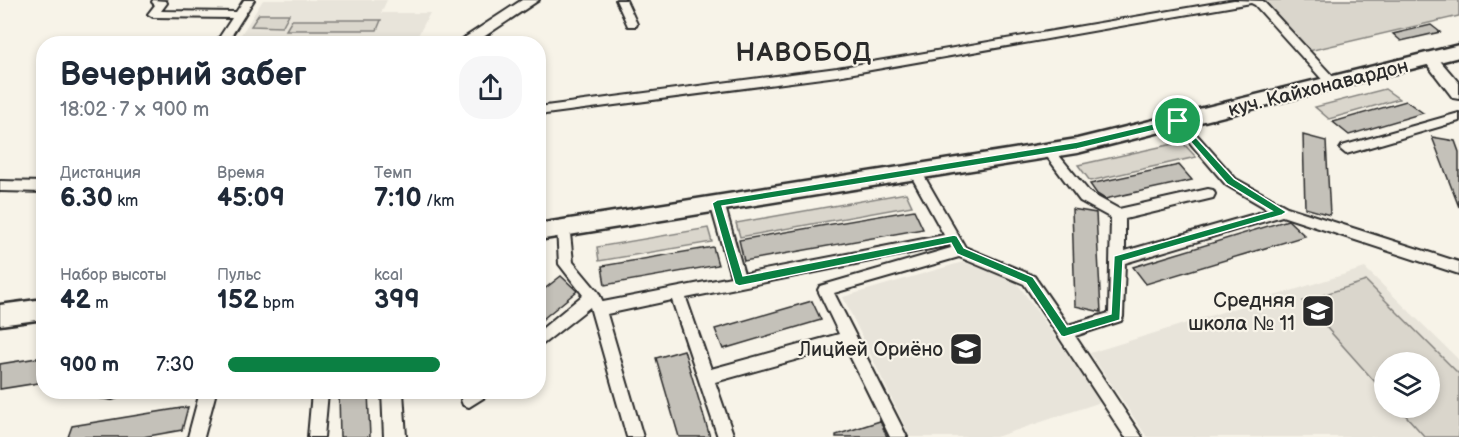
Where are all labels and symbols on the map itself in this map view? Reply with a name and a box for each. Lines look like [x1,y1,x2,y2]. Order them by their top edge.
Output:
district label: НАВОБОД [735,38,873,69]
street label: куч. Кайхонавардон [1226,54,1411,122]
pin [1152,95,1203,146]
place label: Средняя школа № 11 [1188,289,1295,336]
school or university icon: Средняя школа № 11 [1300,293,1336,329]
school or university icon: Лицйей Ориёно [948,331,984,367]
place label: Лицйей Ориёно [797,338,943,362]

